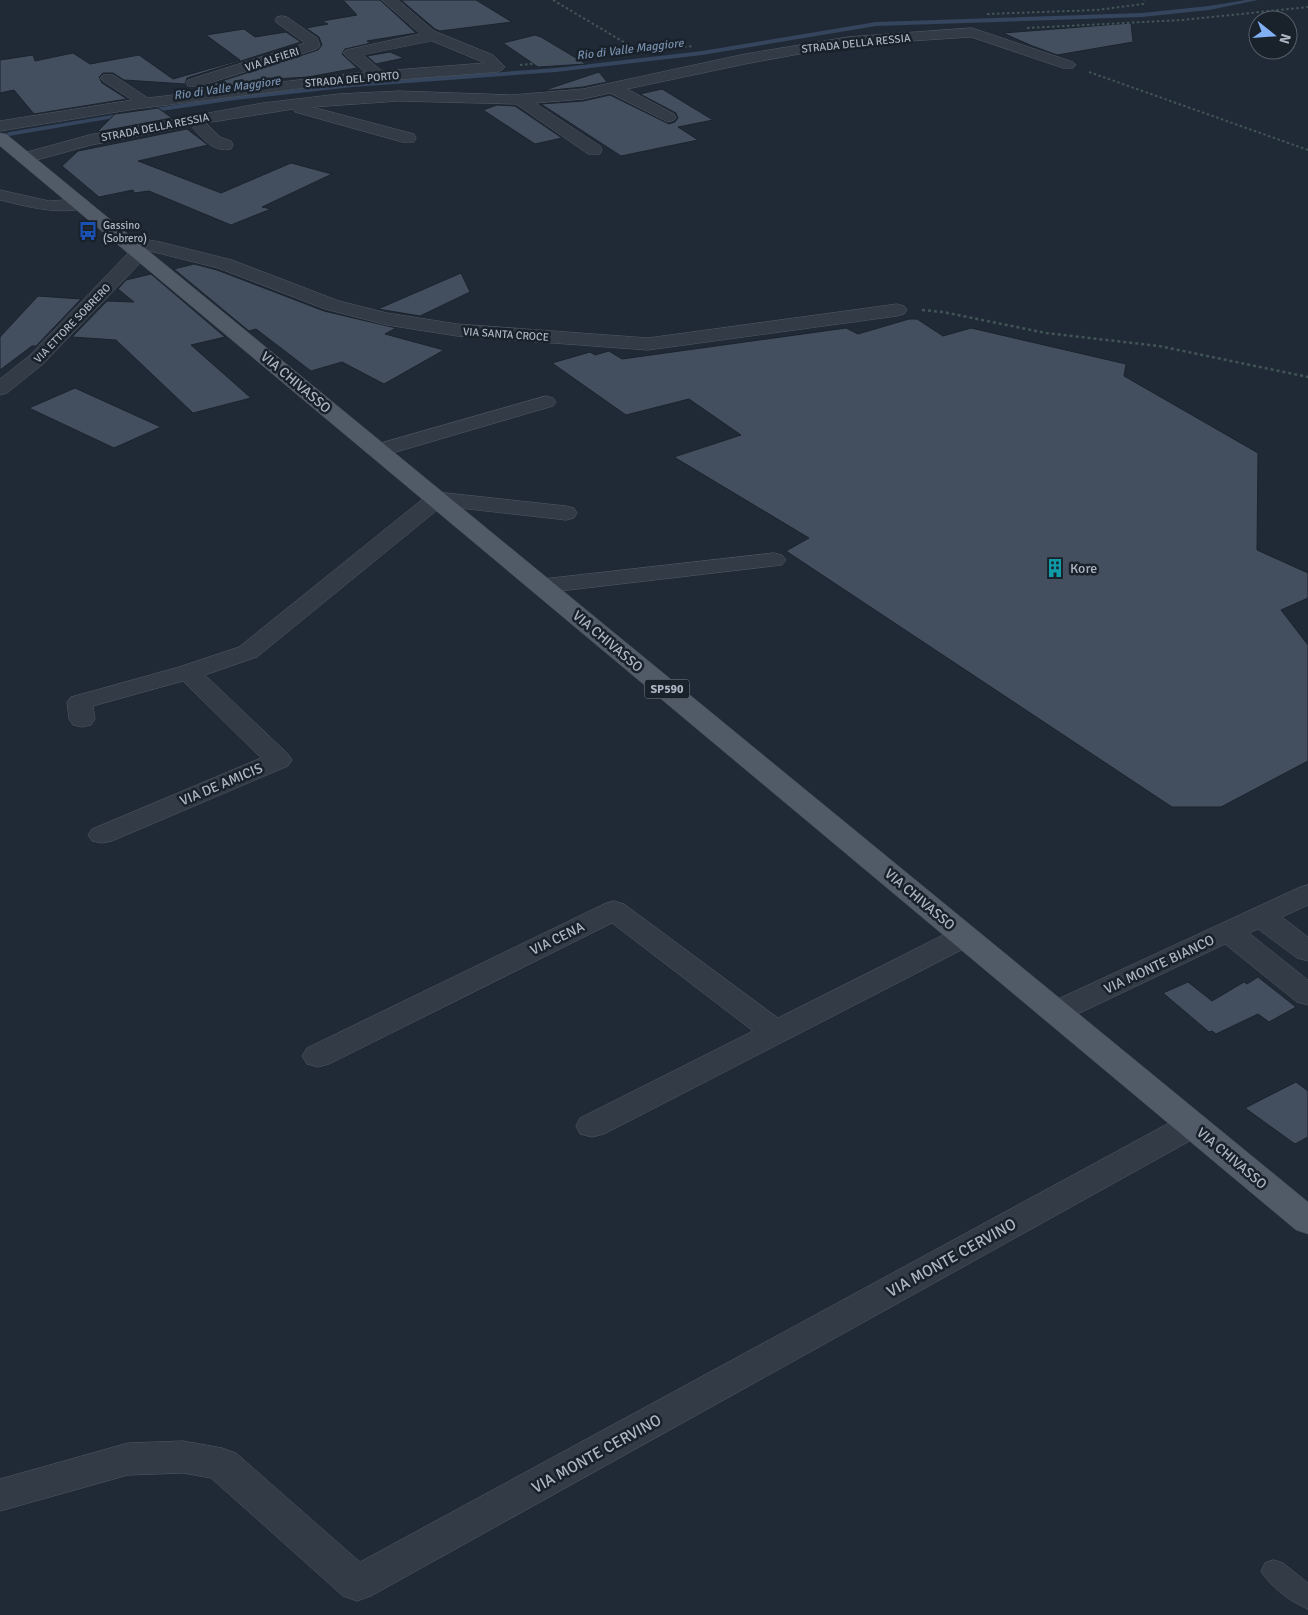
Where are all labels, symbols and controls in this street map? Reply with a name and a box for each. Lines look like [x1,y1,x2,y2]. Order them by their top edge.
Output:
north arrow [1248,10,1298,60]
street label: STRADA DELLA RESSIA [801,31,911,56]
text: N [1275,32,1295,46]
water label: Rio di Valle Maggiore [576,35,685,63]
street label: VIA ALFIERI [243,45,301,74]
street label: STRADA DEL PORTO [304,69,400,90]
water label: Rio di Valle Maggiore [173,73,282,103]
street label: STRADA DELLA RESSIA [100,111,210,144]
place label: Gassino (Sobrero) [103,219,147,245]
bus stop icon: Gassino (Sobrero) [77,220,99,242]
street label: VIA ETTORE SOBRERO [31,281,113,366]
street label: VIA SANTA CROCE [463,325,549,344]
street label: VIA CHIVASSO [257,348,334,417]
building icon: Kore [1044,557,1066,579]
place label: Kore [1070,560,1097,577]
street label: VIA CHIVASSO [569,607,646,676]
road number: SP590 [644,680,690,699]
street label: VIA DE AMICIS [177,759,265,810]
street label: VIA CHIVASSO [881,865,958,934]
street label: VIA CENA [527,918,588,959]
street label: VIA MONTE BIANCO [1101,931,1217,998]
street label: VIA CHIVASSO [1193,1124,1270,1193]
street label: VIA MONTE CERVINO [883,1214,1020,1302]
street label: VIA MONTE CERVINO [528,1410,665,1498]

